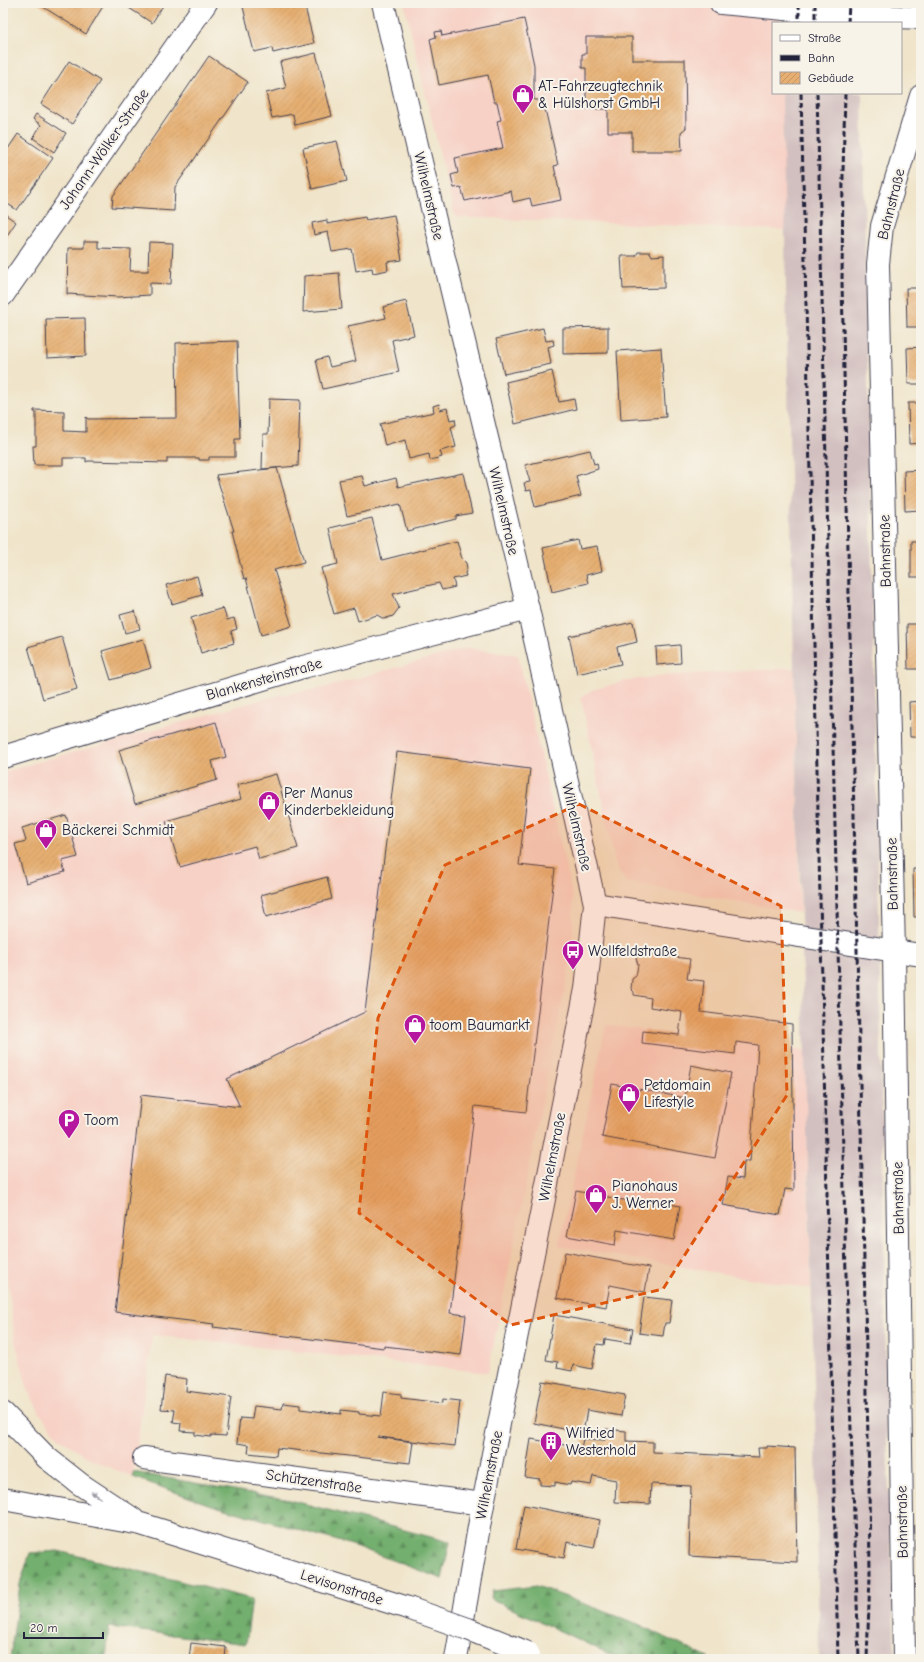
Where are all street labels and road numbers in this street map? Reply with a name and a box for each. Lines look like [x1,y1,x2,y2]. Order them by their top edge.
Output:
street label: Johann-Wölker-Straße [55,85,153,213]
street label: Wilhelmstraße [410,150,448,242]
street label: Bahnstraße [873,166,909,241]
street label: Wilhelmstraße [485,465,523,557]
street label: Bahnstraße [875,514,895,588]
street label: Blankensteinstraße [204,654,325,704]
street label: Wilhelmstraße [558,781,596,873]
street label: Bahnstraße [882,837,902,911]
street label: Wilhelmstraße [535,1110,570,1203]
street label: Bahnstraße [888,1161,908,1235]
street label: Wilhelmstraße [472,1428,507,1521]
street label: Schützenstraße [265,1465,364,1497]
street label: Bahnstraße [892,1485,912,1559]
street label: Levisonstraße [298,1565,386,1609]

